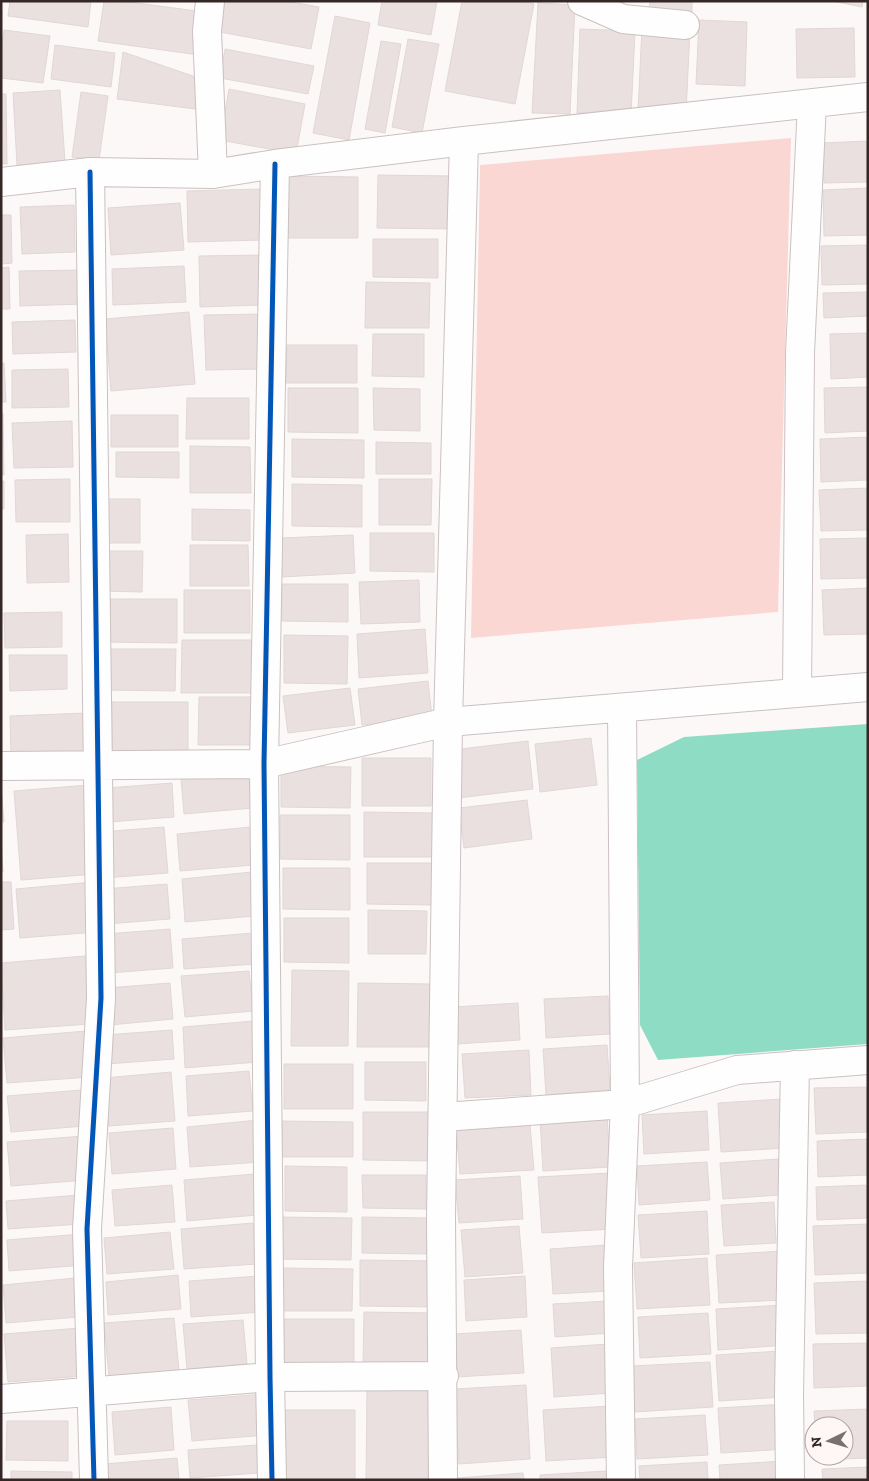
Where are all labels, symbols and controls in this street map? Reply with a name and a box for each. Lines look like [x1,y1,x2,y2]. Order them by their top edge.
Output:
north arrow [804,1416,854,1466]
text: N [808,1436,825,1448]

